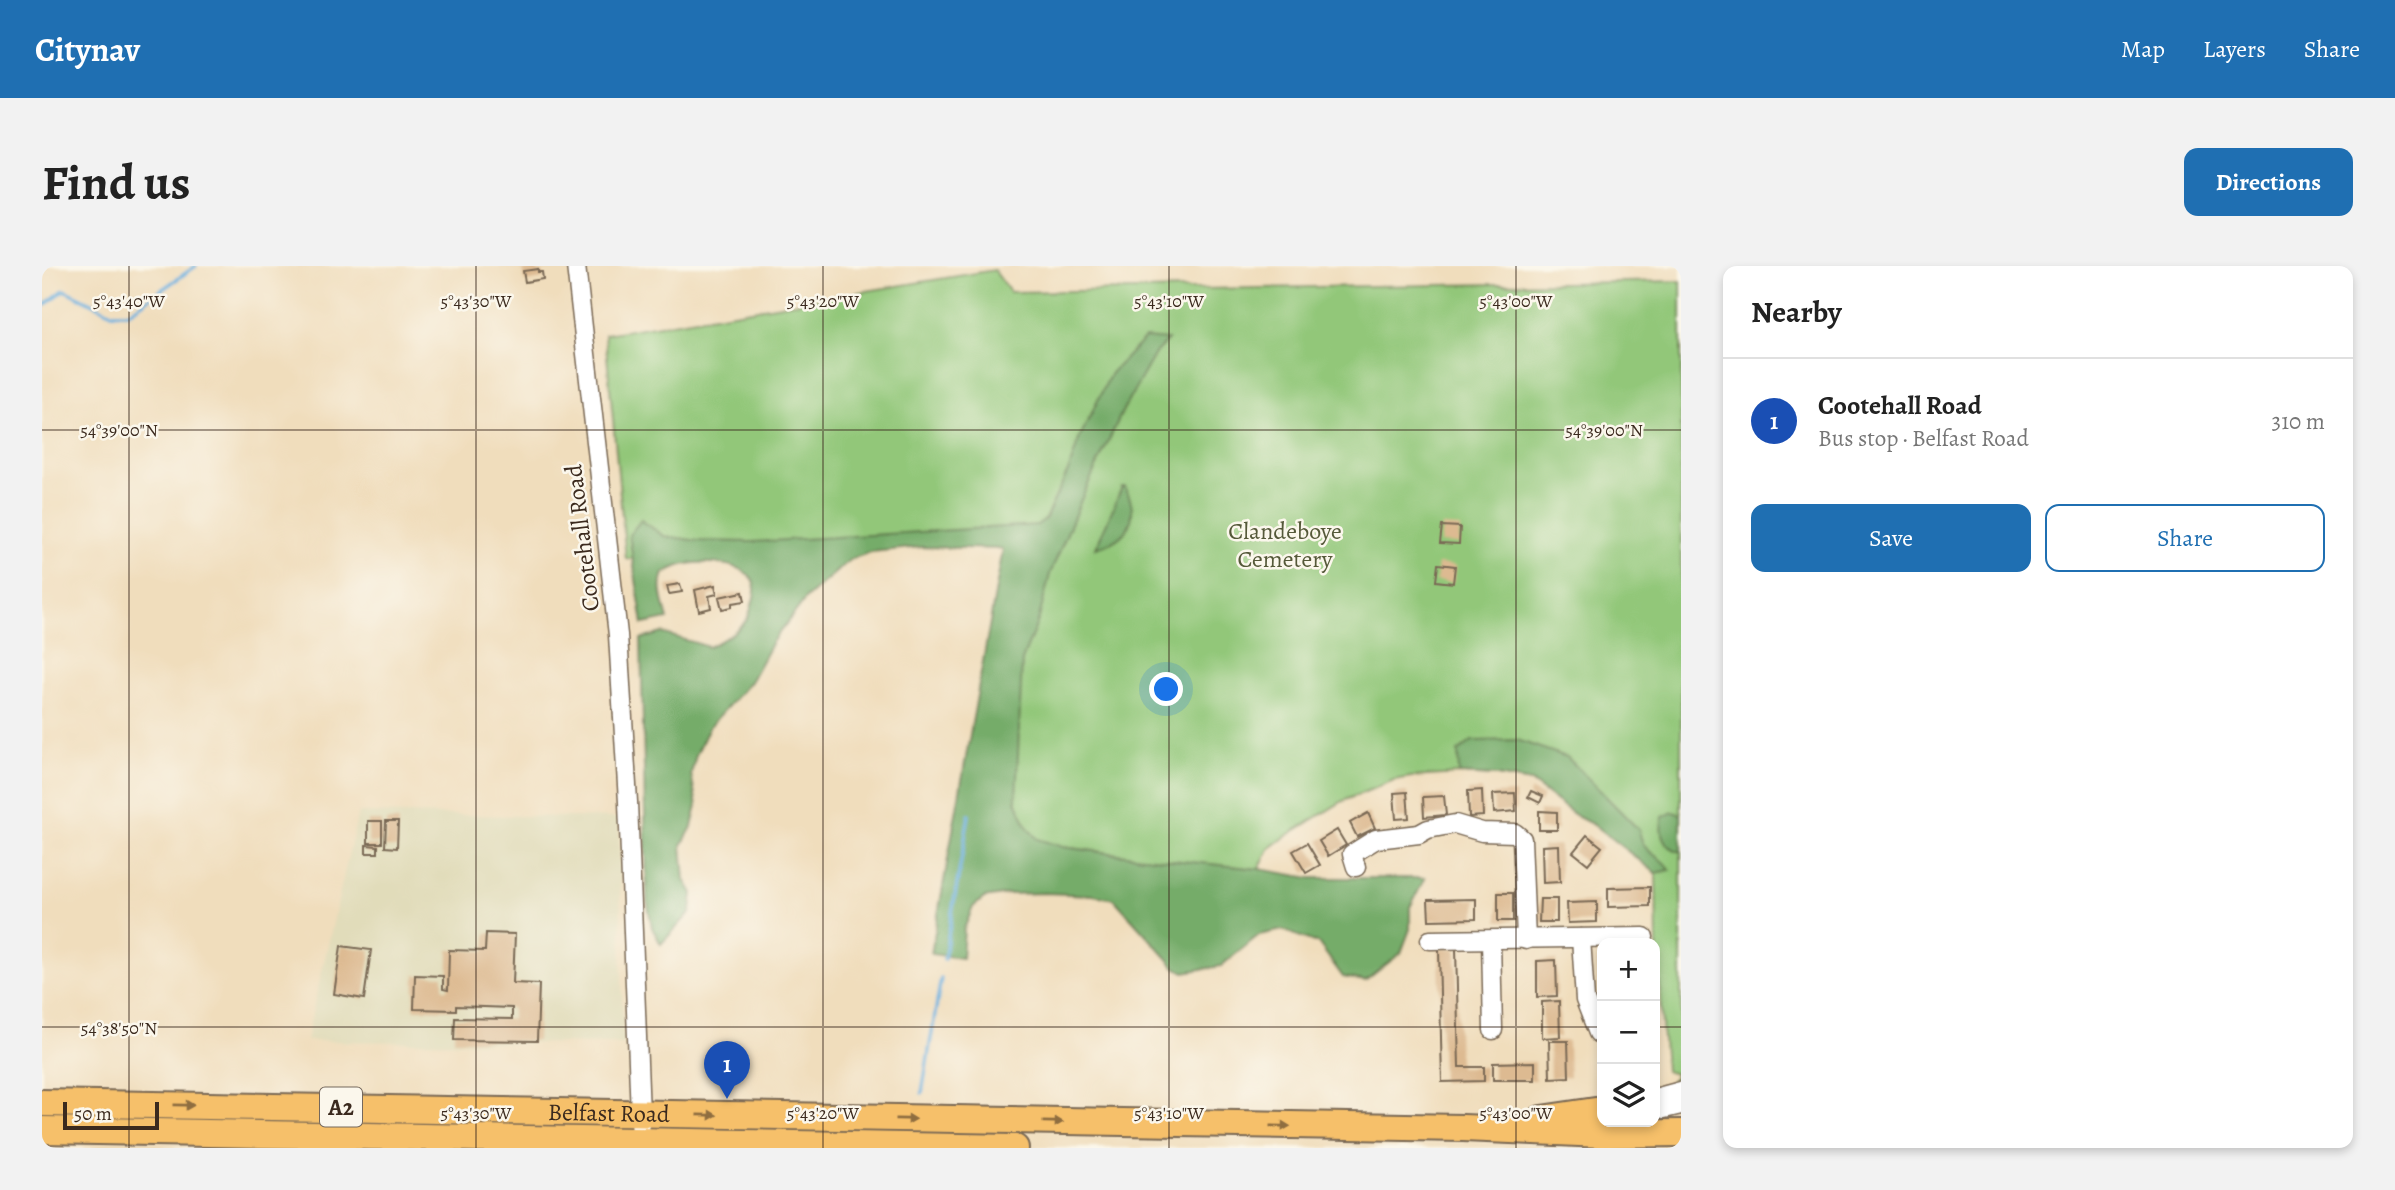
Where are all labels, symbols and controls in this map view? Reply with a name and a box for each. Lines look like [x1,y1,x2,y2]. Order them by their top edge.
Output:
text: Citynav [35,27,140,72]
text: Map [2121,33,2165,65]
text: Layers [2203,33,2266,65]
text: Share [2304,33,2360,65]
button: Directions [2184,148,2353,216]
text: Find us [42,149,190,216]
text: 5°43'40"W [93,289,165,313]
text: 5°43'30"W [440,289,512,313]
text: 5°43'20"W [787,289,859,313]
text: 5°43'10"W [1134,289,1204,313]
text: 5°43'00"W [1479,289,1553,313]
text: Nearby [1751,292,1842,332]
text: Cootehall Road [1818,388,1982,423]
text: 1 [1770,406,1778,437]
text: 310 m [2272,406,2325,437]
text: 54°39'00"N [80,418,158,442]
text: 54°39'00"N [1565,418,1643,442]
text: Bus stop · Belfast Road [1818,423,2029,454]
street label: Cootehall Road [557,463,607,613]
button: Save [1751,504,2031,572]
button: Share [2045,504,2325,572]
park label: Clandeboye Cemetery [1228,515,1342,575]
your location [1149,672,1183,706]
map controls [1597,938,1660,1127]
button: + [1597,938,1660,1001]
button: − [1597,1001,1660,1064]
text: 54°38'50"N [81,1016,157,1040]
pin: 1 [704,1041,750,1099]
button: layers [1597,1064,1660,1127]
road number: A2 [320,1087,362,1126]
street label: Belfast Road [548,1096,670,1130]
scale bar [63,1099,159,1131]
one-way arrow [173,1099,195,1111]
text: 50 m [74,1101,112,1127]
text: 5°43'30"W [440,1101,512,1125]
text: 5°43'20"W [787,1101,859,1125]
text: 5°43'10"W [1134,1101,1204,1125]
text: 5°43'00"W [1479,1101,1553,1125]
one-way arrow [697,1110,719,1121]
one-way arrow [895,1113,917,1125]
one-way arrow [1042,1116,1064,1127]
one-way arrow [1270,1120,1292,1132]

